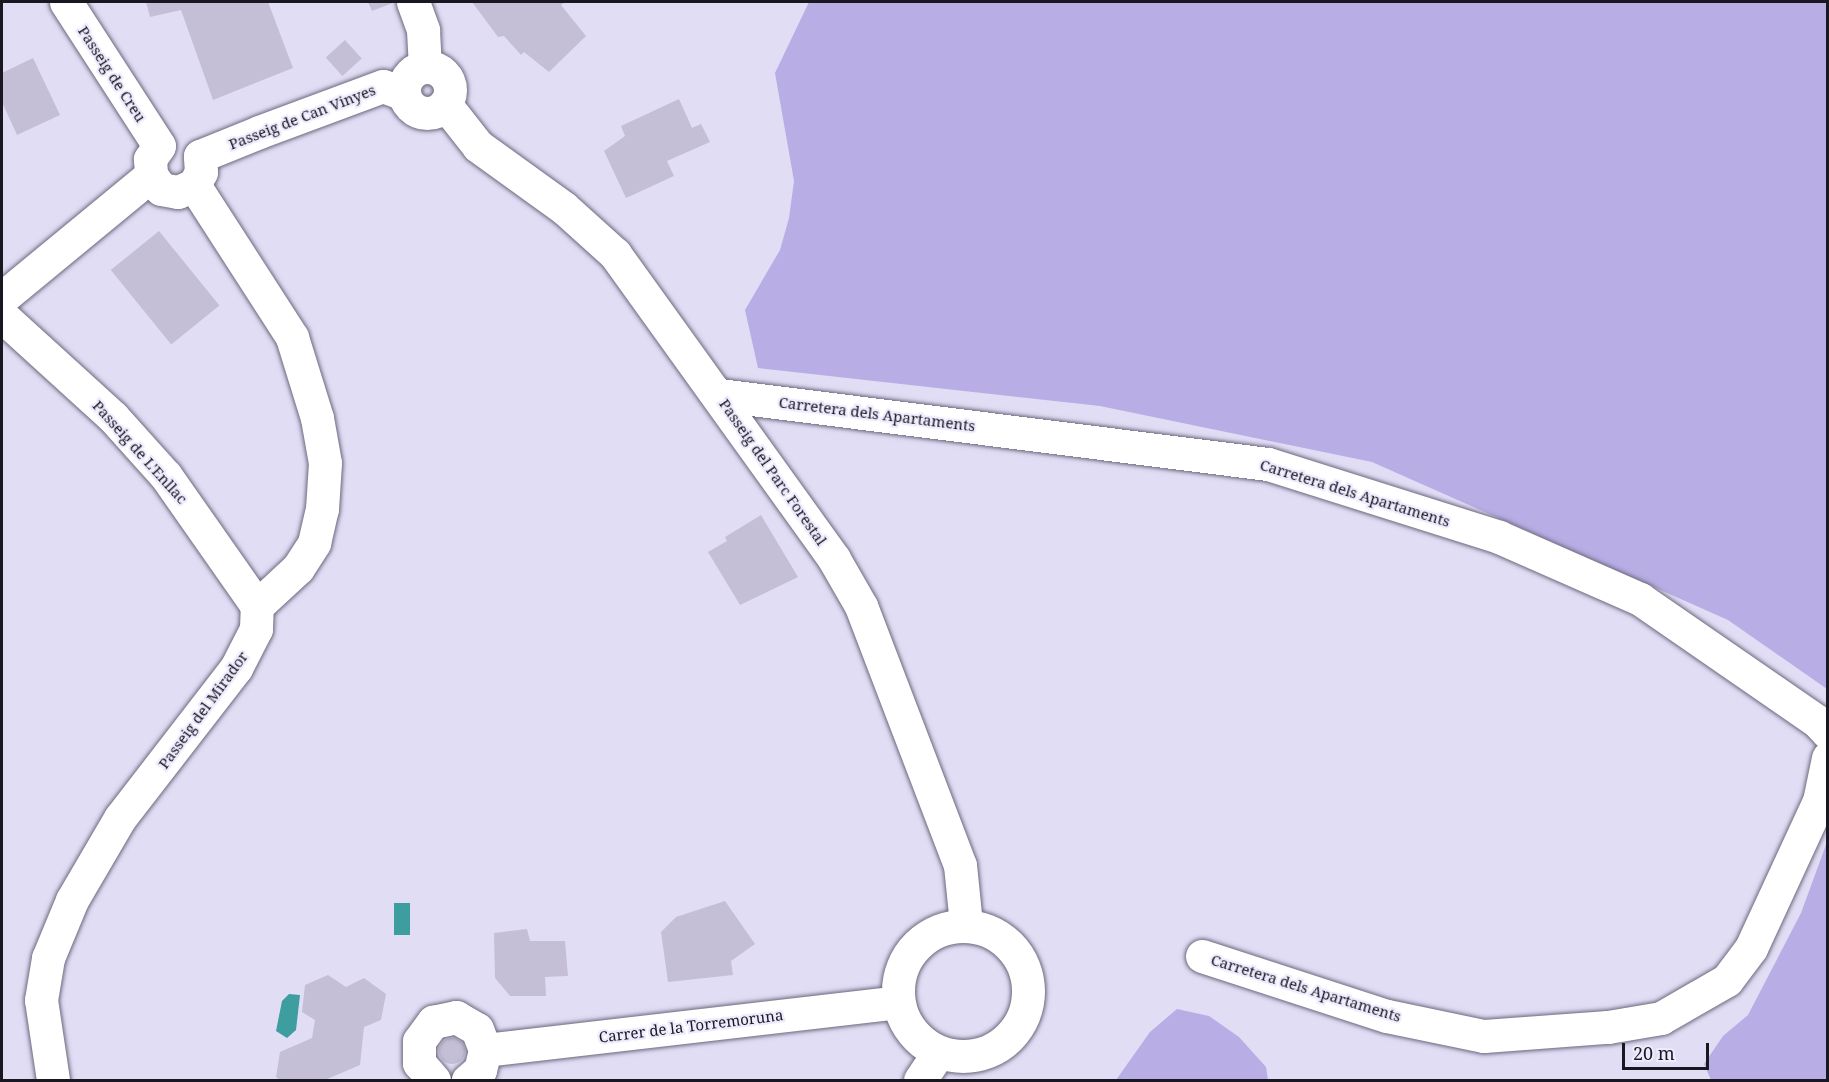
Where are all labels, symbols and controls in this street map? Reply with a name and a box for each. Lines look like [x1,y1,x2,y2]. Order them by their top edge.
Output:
street label: Passeig de Creu [74,23,150,125]
street label: Passeig de Can Vinyes [226,81,378,153]
street label: Carretera dels Apartaments [778,393,976,435]
street label: Passeig del Parc Forestal [716,395,830,549]
street label: Passeig de L'Enllac [89,397,191,507]
street label: Carretera dels Apartaments [1258,455,1452,531]
street label: Passeig del Mirador [154,648,252,772]
street label: Carretera dels Apartaments [1209,950,1403,1026]
street label: Carrer de la Torremoruna [598,1006,784,1046]
scale bar [1625,1031,1712,1069]
text: 20 m [1633,1041,1675,1065]

